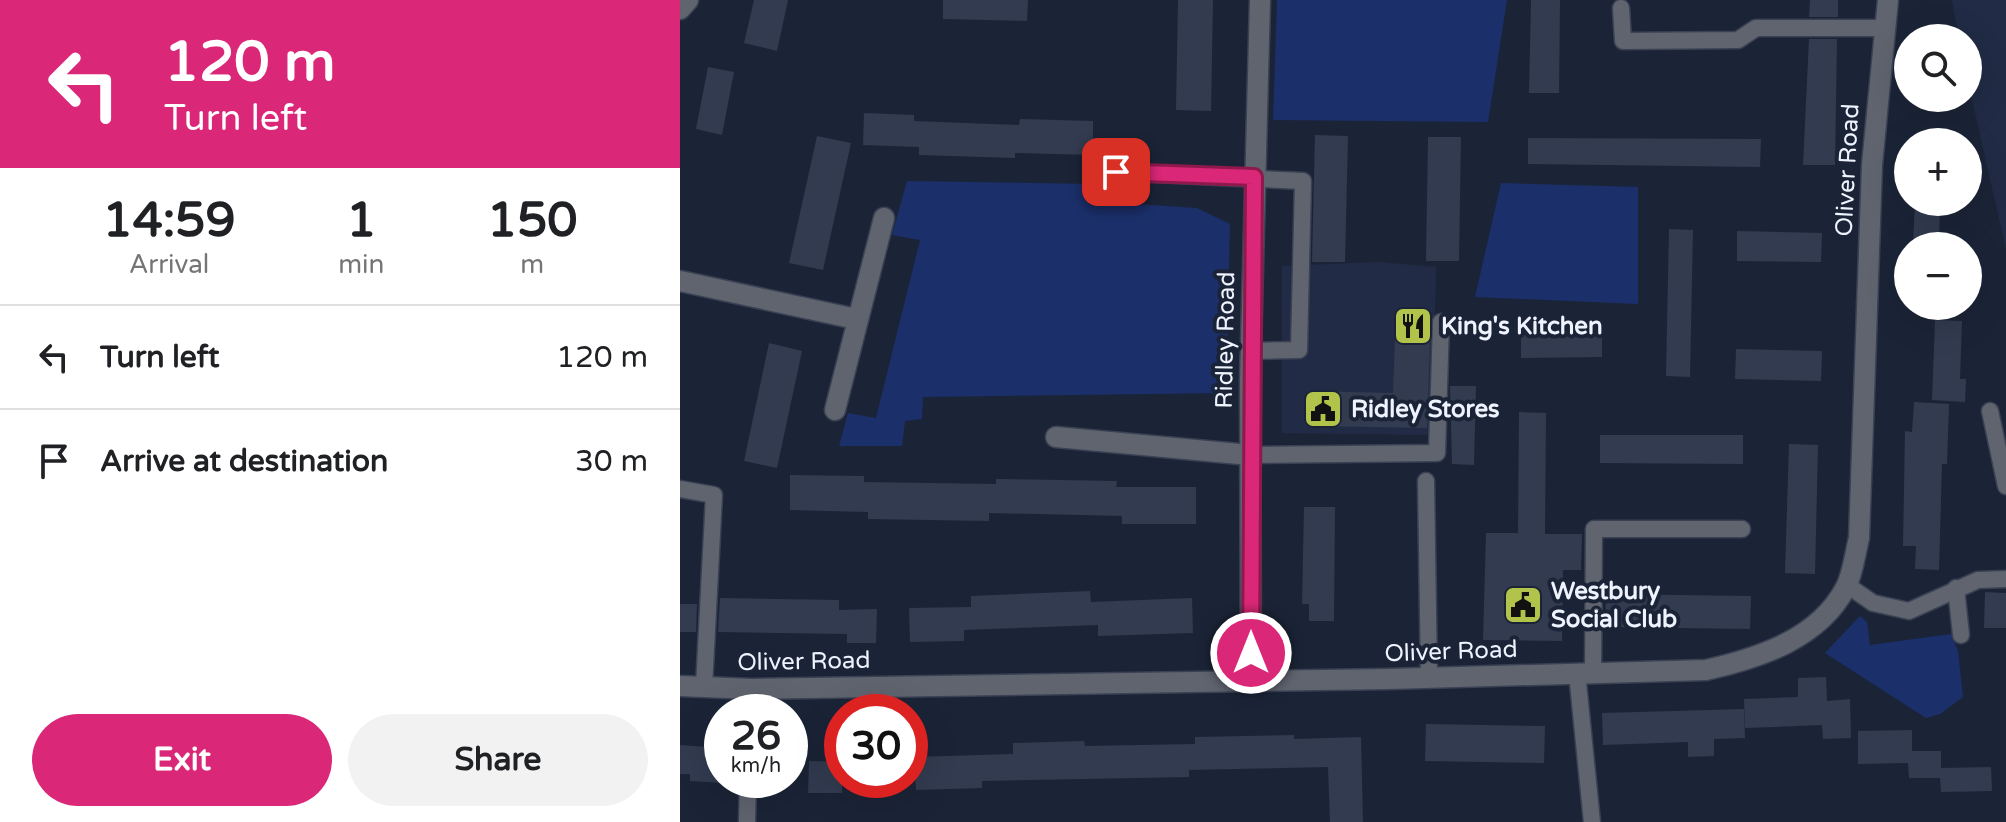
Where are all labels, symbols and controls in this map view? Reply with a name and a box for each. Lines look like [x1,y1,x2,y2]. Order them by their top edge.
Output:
map controls [1894,24,1982,320]
button: search [1894,24,1982,112]
text: 120 m [164,29,335,96]
icon: left [32,32,136,136]
text: Turn left [164,97,307,140]
street label: Oliver Road [1830,103,1865,237]
button: + [1894,128,1982,216]
pin [1082,138,1150,206]
icon: arrive [1094,150,1138,194]
text: 14:59 [103,192,236,250]
text: 1 [346,192,376,250]
text: 150 [487,192,577,250]
button: − [1894,232,1982,320]
text: Arrival [129,249,209,280]
text: min [338,249,384,280]
text: m [520,249,544,280]
street label: Ridley Road [1210,271,1241,409]
restaurant icon: King's Kitchen [1392,305,1434,347]
place label: King's Kitchen [1441,312,1603,341]
icon: left [32,335,76,379]
text: Turn left [100,339,219,376]
text: 120 m [556,339,648,376]
public building icon: Ridley Stores [1302,388,1344,430]
place label: Ridley Stores [1351,395,1500,424]
icon: arrive [32,439,76,483]
text: Arrive at destination [100,443,388,480]
text: 30 m [575,443,648,480]
place label: Westbury Social Club [1551,577,1677,634]
public building icon: Westbury Social Club [1502,584,1544,626]
position arrow [1209,611,1293,695]
street label: Oliver Road [1384,635,1518,668]
street label: Oliver Road [737,646,871,677]
speed limit sign: 30 [824,694,928,798]
text: 26 [731,712,781,760]
button: Exit [32,714,332,806]
button: Share [348,714,648,806]
text: km/h [731,754,781,778]

